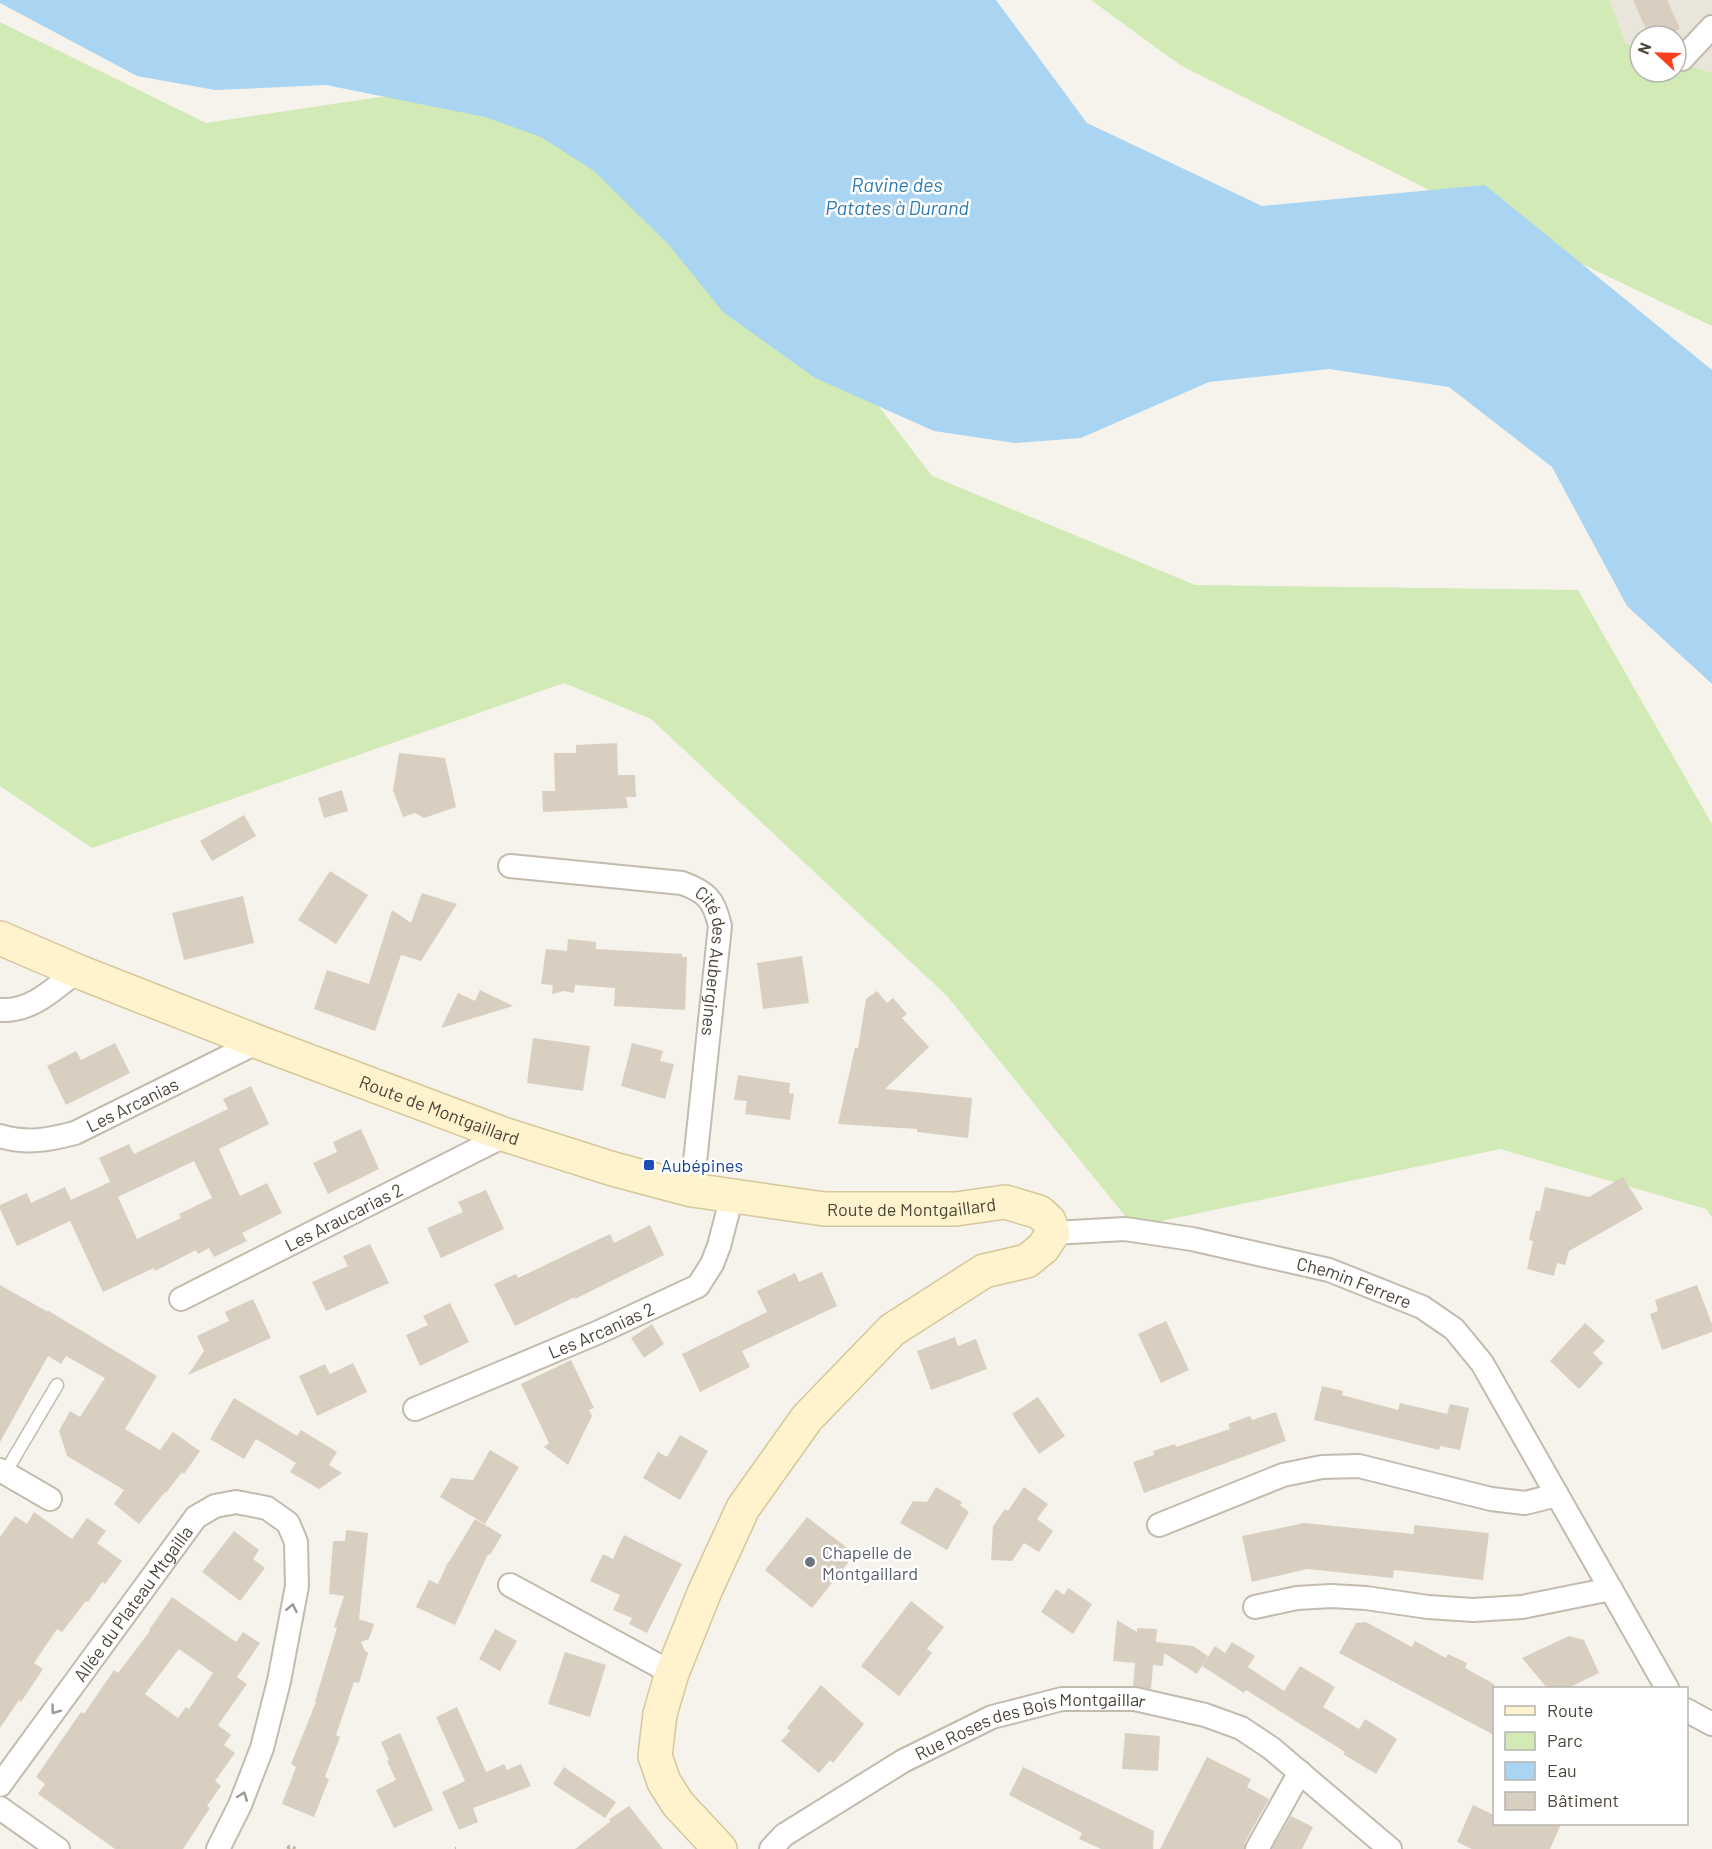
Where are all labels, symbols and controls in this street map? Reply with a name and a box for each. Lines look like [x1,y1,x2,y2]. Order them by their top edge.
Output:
north arrow [1628,24,1688,84]
text: N [1633,40,1654,57]
water label: Ravine des Patates à Durand [825,172,969,219]
street label: Cité des Aubergines [691,881,731,1037]
street label: Route de Montgaillard [356,1070,522,1150]
street label: Les Arcanias [82,1072,182,1137]
place label: Aubépines [661,1154,743,1176]
marker: Aubépines [642,1158,656,1172]
street label: Les Araucarias 2 [281,1178,406,1256]
street label: Route de Montgaillard [827,1192,997,1220]
street label: Chemin Ferrere [1295,1252,1415,1313]
street label: Les Arcanias 2 [545,1297,657,1363]
street label: Allée du Plateau Mtgailla [69,1521,197,1686]
place label: Chapelle de Montgaillard [822,1541,918,1584]
marker: Chapelle de Montgaillard [803,1555,817,1569]
one-way arrow [285,1603,298,1613]
legend [1493,1687,1688,1825]
street label: Rue Roses des Bois Montgaillar [911,1688,1148,1765]
text: Route [1547,1699,1593,1721]
one-way arrow [51,1703,62,1714]
text: Parc [1547,1729,1583,1751]
text: Eau [1547,1759,1577,1781]
text: Bâtiment [1547,1789,1619,1811]
one-way arrow [236,1792,249,1802]

